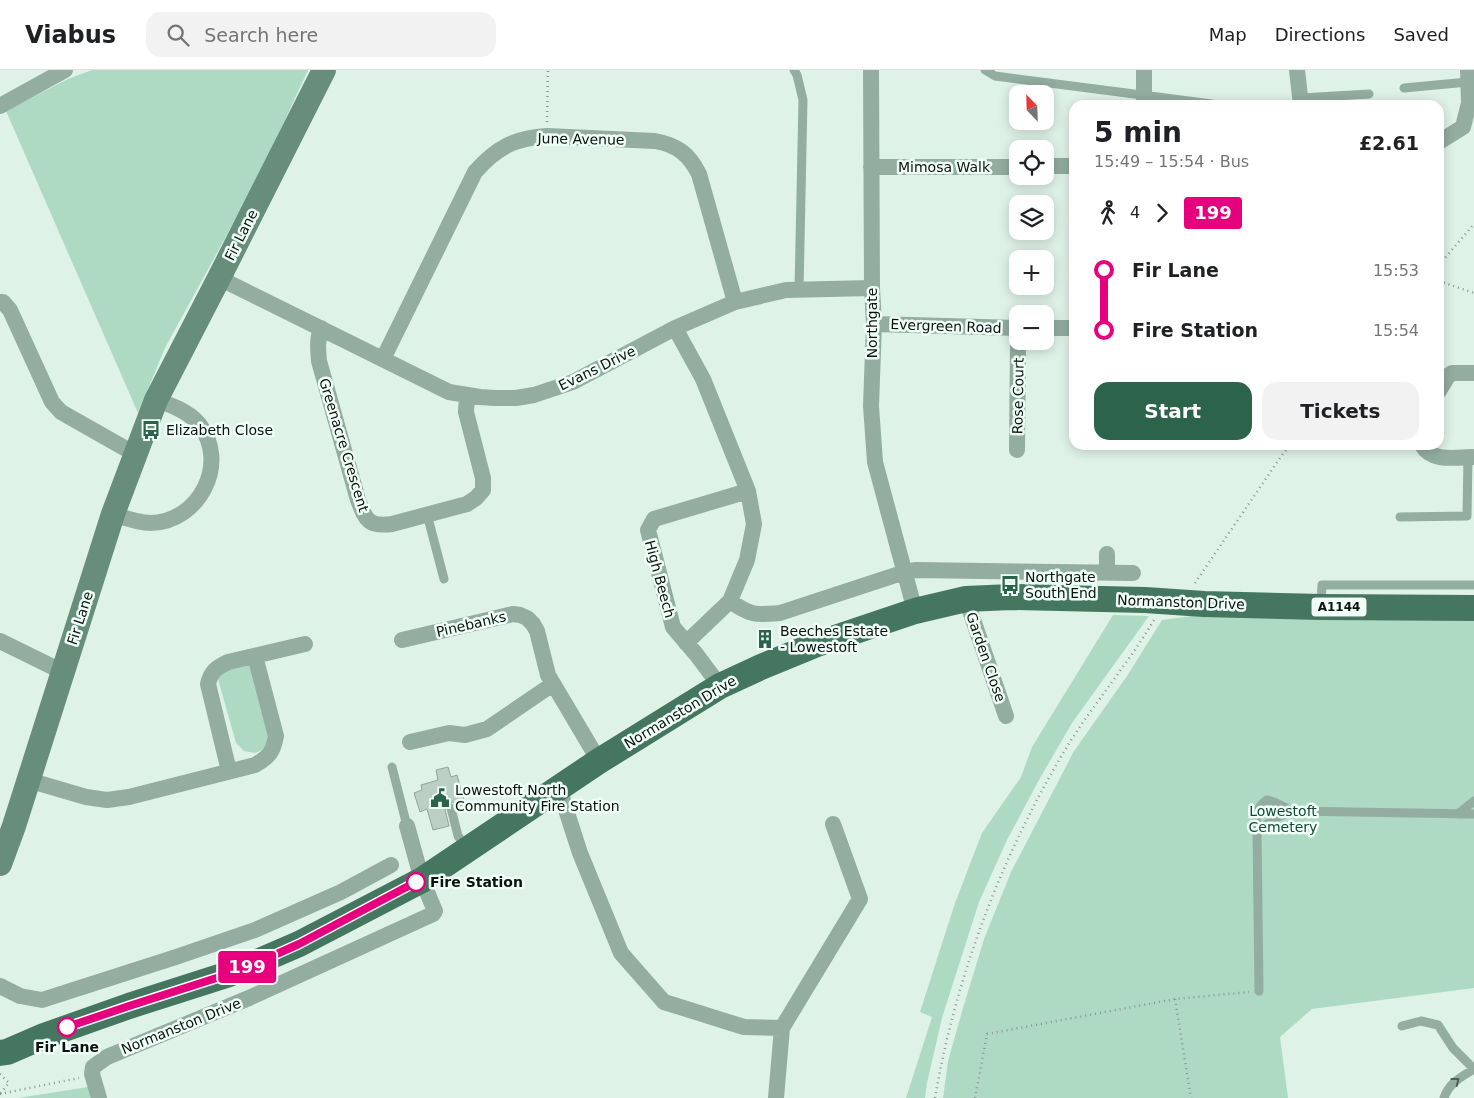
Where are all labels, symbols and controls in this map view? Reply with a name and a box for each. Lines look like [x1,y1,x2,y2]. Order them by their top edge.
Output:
search box [146,12,496,57]
text: Viabus [25,21,116,49]
icon: search [164,21,192,49]
text: Search here [204,24,318,46]
text: Map [1209,24,1247,45]
text: Directions [1275,24,1365,45]
text: Saved [1393,24,1449,45]
north arrow [1009,85,1054,130]
map controls [1009,85,1054,350]
text: 5 min [1094,116,1182,149]
street label: June Avenue [536,130,625,148]
text: £2.61 [1359,132,1419,154]
button: locate [1009,140,1054,185]
text: 15:49 – 15:54 · Bus [1094,152,1249,171]
street label: Mimosa Walk [898,159,991,175]
button: layers [1009,195,1054,240]
icon: walk [1094,199,1122,227]
icon: forward [1148,199,1176,227]
text: 199 [1194,202,1232,223]
text: 4 [1130,203,1140,222]
street label: Fir Lane [221,207,261,263]
button: + [1009,250,1054,295]
text: Fir Lane [1132,259,1219,281]
text: 15:53 [1373,261,1419,280]
street label: Northgate [864,288,880,358]
button: − [1009,305,1054,350]
street label: Evergreen Road [890,316,1002,336]
text: Fire Station [1132,319,1258,341]
text: 15:54 [1373,321,1419,340]
street label: Evans Drive [556,342,638,394]
street label: Rose Court [1009,357,1027,434]
street label: Greenacre Crescent [316,376,372,514]
button: Start [1094,382,1252,440]
button: Tickets [1262,382,1419,440]
bus stop icon: Elizabeth Close [140,419,162,441]
place label: Elizabeth Close [166,422,273,438]
street label: High Beech [642,538,678,620]
place label: Northgate South End [1025,569,1097,601]
bus stop icon: Northgate South End [999,574,1021,596]
street label: Fir Lane [64,589,96,647]
street label: Normanston Drive [1117,592,1245,612]
road number: A1144 [1312,598,1366,616]
street label: Pinebanks [434,608,508,640]
street label: Garden Close [963,610,1009,704]
place label: Beeches Estate - Lowestoft [780,623,888,655]
building icon: Beeches Estate - Lowestoft [754,628,776,650]
street label: Normanston Drive [621,672,739,752]
place label: Lowestoft North Community Fire Station [455,782,620,814]
public building icon: Lowestoft North Community Fire Station [429,787,451,809]
park label: Lowestoft Cemetery [1249,803,1317,835]
marker: Fire Station [406,872,426,892]
place label: Fire Station [430,874,523,890]
line badge: 199 [218,951,276,983]
text: 199 [228,956,266,977]
street label: Normanston Drive [119,995,243,1057]
marker: Fir Lane [57,1017,77,1037]
place label: Fir Lane [35,1039,99,1055]
one-way arrow [1450,1079,1459,1087]

